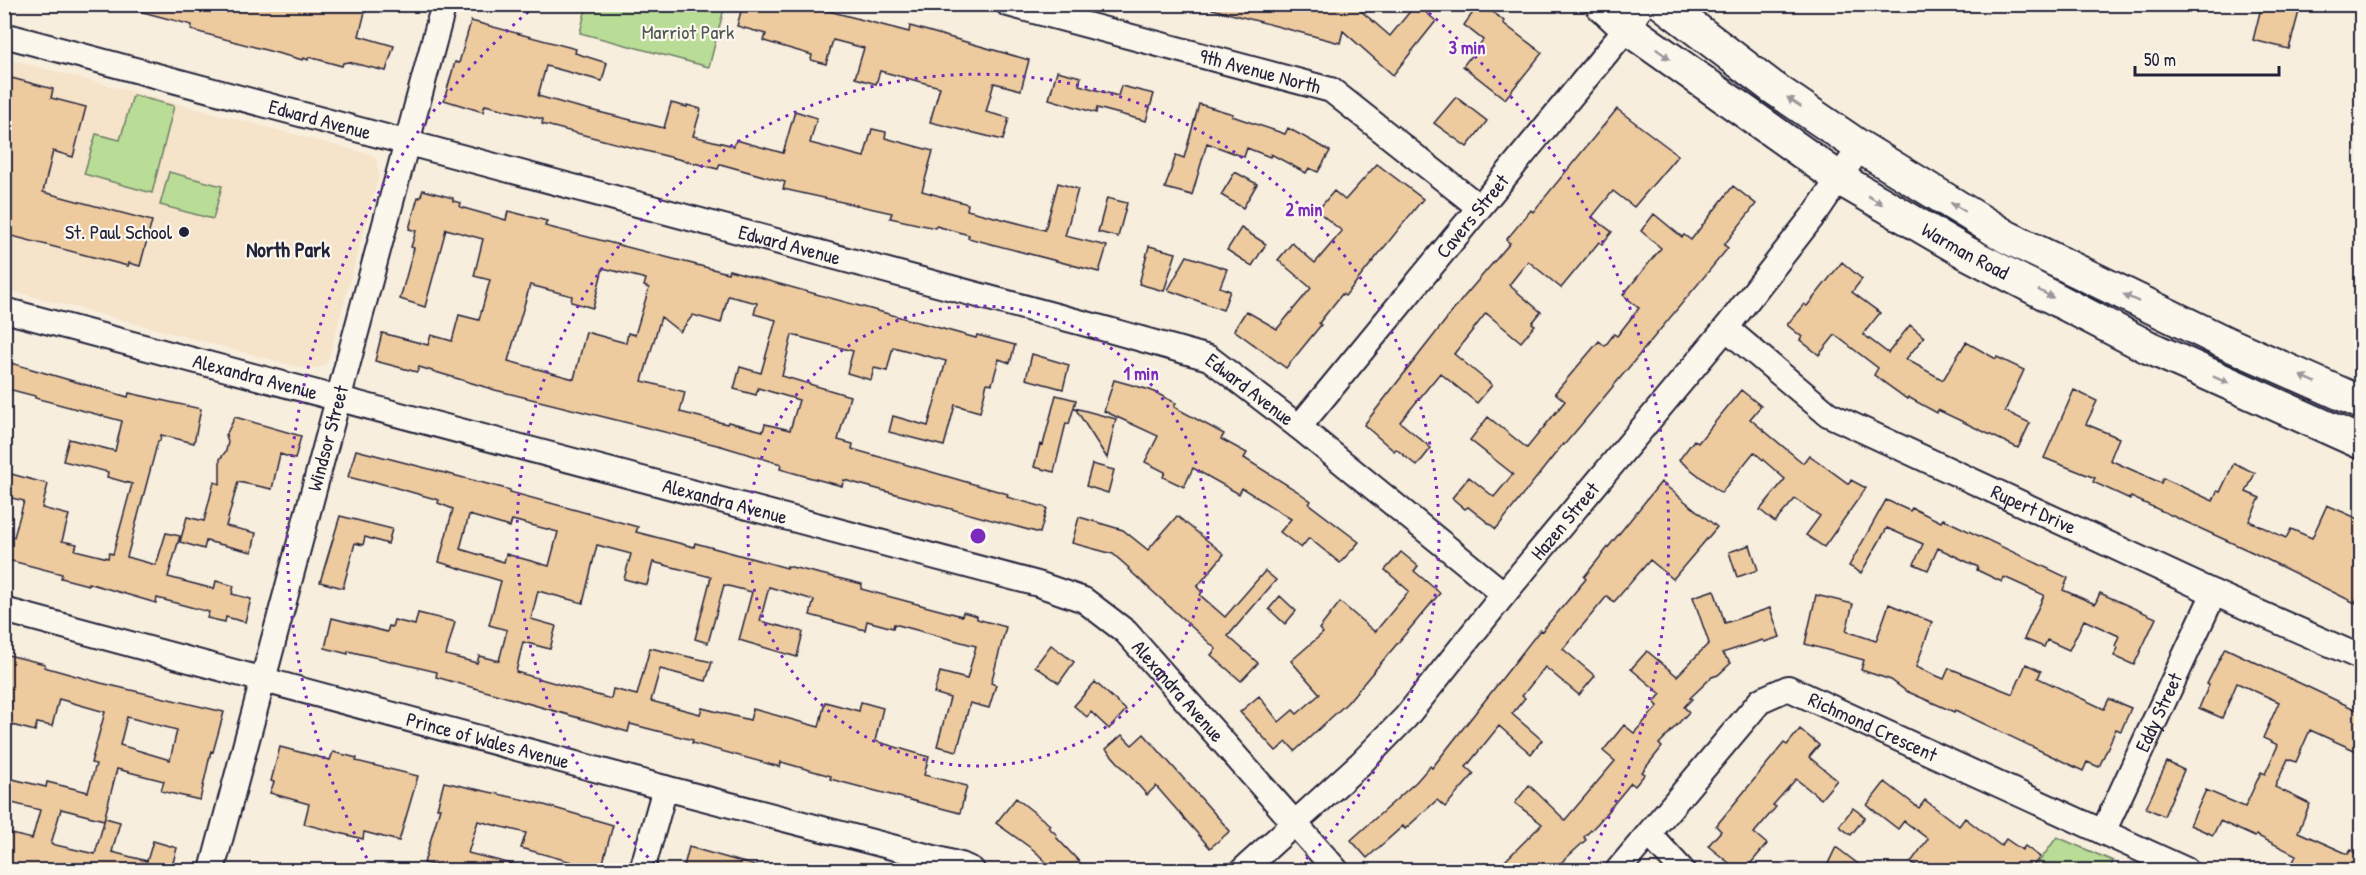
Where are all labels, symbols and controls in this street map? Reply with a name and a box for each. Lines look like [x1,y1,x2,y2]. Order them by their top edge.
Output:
park label: Marriot Park [642,18,734,45]
text: 3 min [1449,35,1485,60]
scale bar [2135,39,2279,77]
street label: 9th Avenue North [1197,42,1324,100]
text: 50 m [2144,47,2176,72]
one-way arrow [1654,48,1670,60]
street label: Edward Avenue [266,92,374,145]
one-way arrow [1786,97,1802,108]
street label: Cavers Street [1429,167,1515,264]
one-way arrow [1867,194,1884,204]
text: 2 min [1286,197,1322,222]
one-way arrow [1950,202,1966,213]
street label: Warman Road [1917,216,2014,286]
place label: St. Paul School [65,218,173,245]
street label: Edward Avenue [736,218,844,271]
marker: St. Paul School [177,225,191,239]
district label: North Park [246,235,330,264]
one-way arrow [2038,289,2055,299]
one-way arrow [2122,293,2139,302]
street label: Edward Avenue [1200,346,1300,431]
street label: Alexandra Avenue [190,347,321,406]
text: 1 min [1123,361,1159,386]
one-way arrow [2299,374,2317,383]
one-way arrow [2212,375,2230,385]
street label: Windsor Street [300,381,355,494]
street label: Alexandra Avenue [660,471,790,530]
street label: Hazen Street [1524,475,1606,565]
street label: Rupert Drive [1987,478,2081,540]
centre of rings [968,526,988,546]
street label: Alexandra Avenue [1126,634,1231,748]
street label: Eddy Street [2128,667,2189,756]
street label: Richmond Crescent [1804,685,1943,768]
street label: Prince of Wales Avenue [403,705,572,775]

